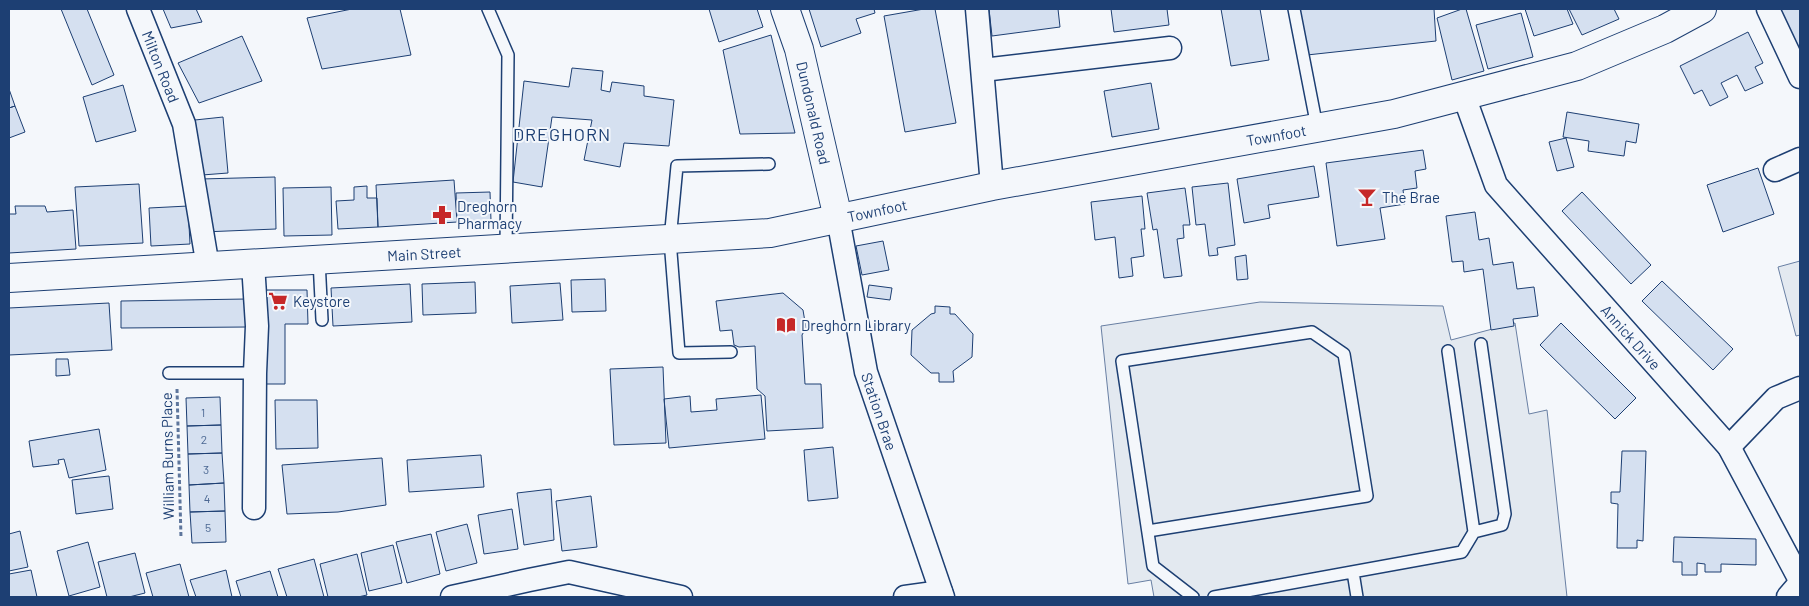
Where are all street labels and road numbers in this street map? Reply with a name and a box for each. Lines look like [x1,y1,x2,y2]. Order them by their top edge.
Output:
street label: Milton Road [139,28,183,105]
street label: Dundonald Road [793,60,834,166]
street label: Townfoot [1245,121,1308,149]
street label: Townfoot [846,195,909,225]
street label: Main Street [387,242,462,265]
street label: Annick Drive [1598,301,1665,373]
street label: Station Brae [858,370,901,452]
street label: William Burns Place [157,392,177,520]

